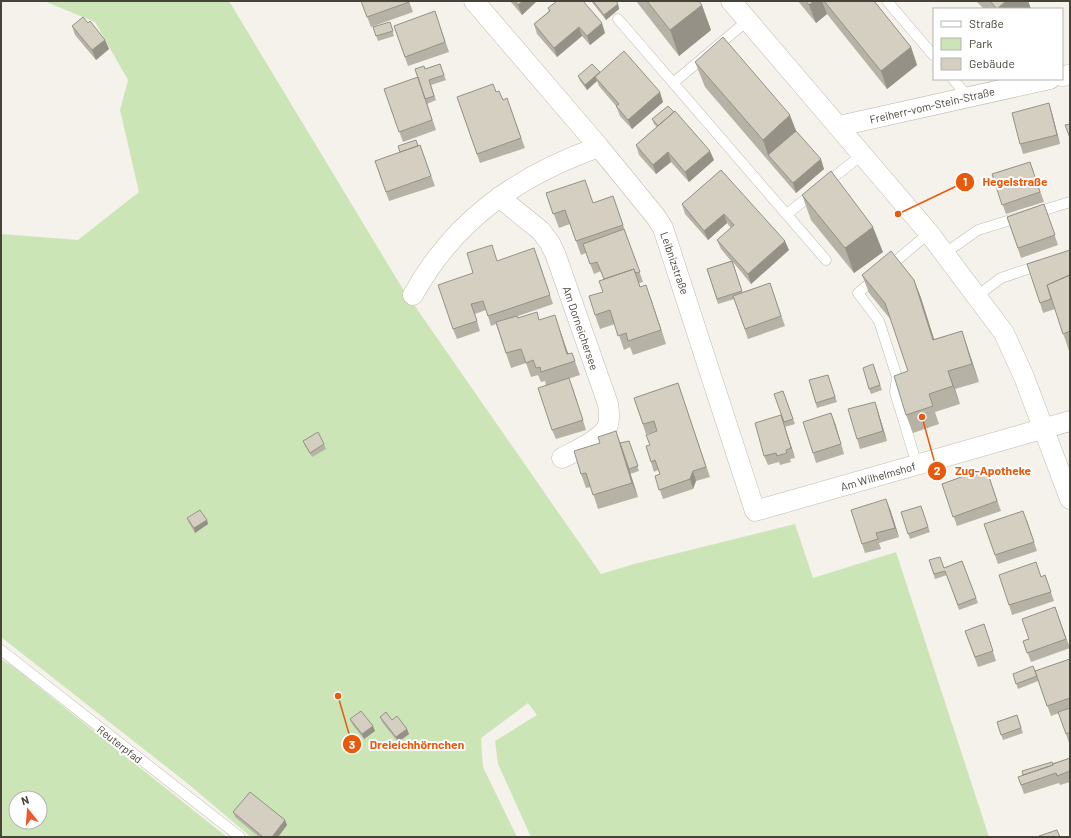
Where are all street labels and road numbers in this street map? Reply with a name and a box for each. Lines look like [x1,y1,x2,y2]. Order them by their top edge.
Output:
street label: Freiherr-vom-Stein-Straße [868,84,996,126]
street label: Leibnizstraße [658,230,692,296]
street label: Am Dorneichersee [561,284,601,372]
street label: Am Wilhelmshof [839,459,917,493]
street label: Reuterpfad [95,722,145,766]

